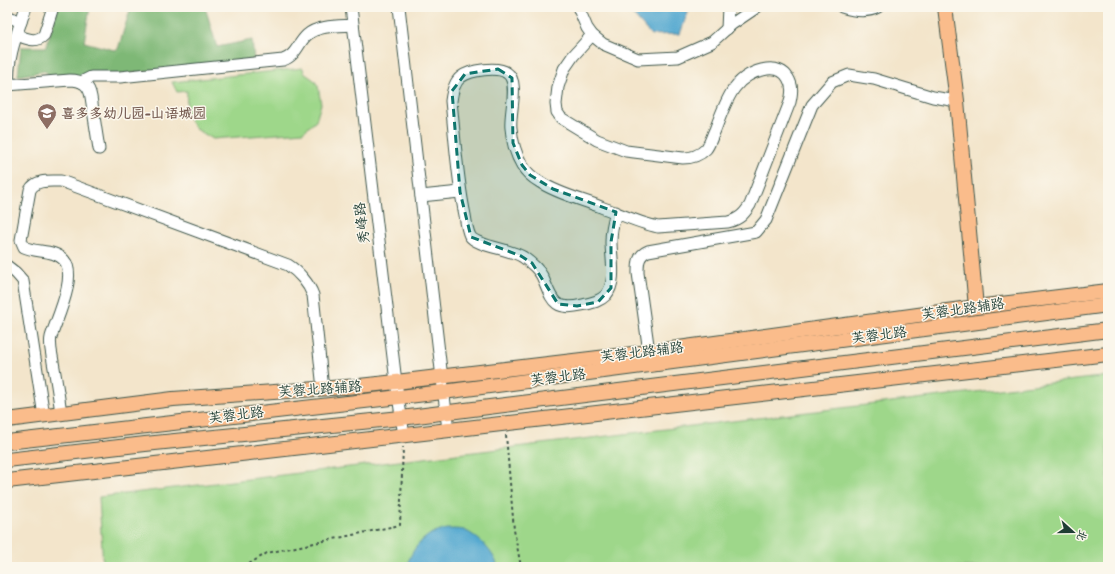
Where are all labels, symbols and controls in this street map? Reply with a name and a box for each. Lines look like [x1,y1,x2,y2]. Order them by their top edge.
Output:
school or university icon: 喜多多幼儿园-山语城园 [36,102,58,130]
place label: 喜多多幼儿园-山语城园 [61,105,207,122]
street label: 秀峰路 [351,201,373,245]
street label: 芙蓉北路辅路 [920,295,1006,323]
street label: 芙蓉北路 [850,323,908,347]
street label: 芙蓉北路辅路 [599,338,685,366]
street label: 芙蓉北路 [529,365,587,389]
street label: 芙蓉北路辅路 [278,378,362,400]
street label: 芙蓉北路 [207,403,265,427]
north arrow [1053,512,1093,552]
text: 北 [1074,528,1090,543]

